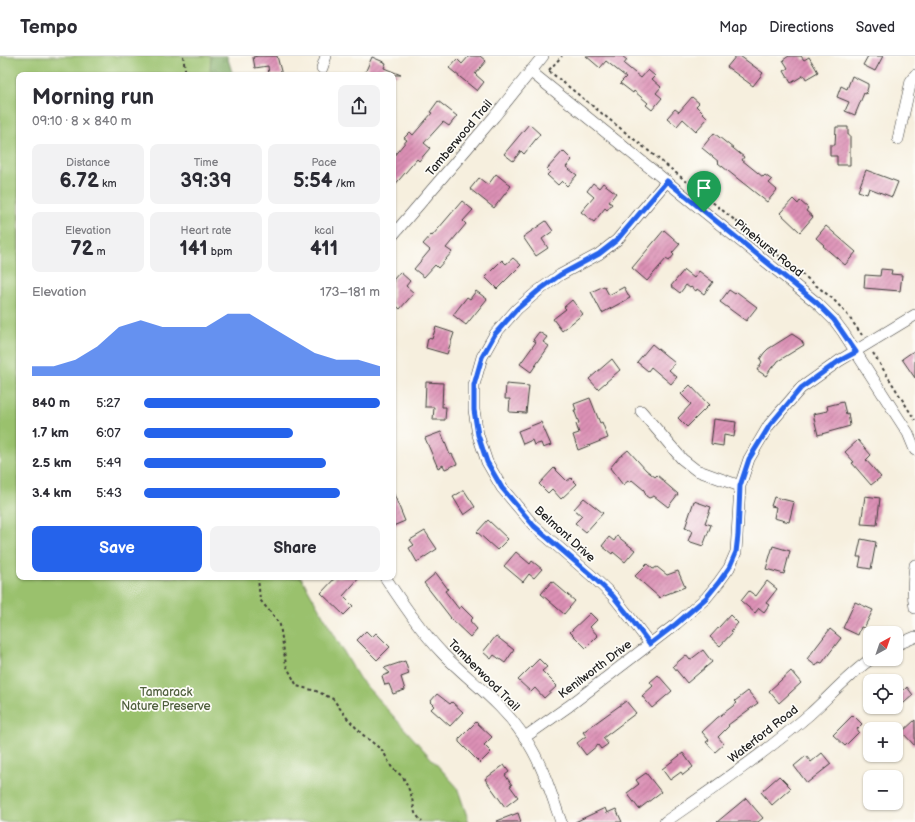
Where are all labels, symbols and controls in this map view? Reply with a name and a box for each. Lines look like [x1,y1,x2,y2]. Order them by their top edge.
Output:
text: Tempo [20,16,78,39]
text: Map [719,19,747,36]
text: Directions [769,19,834,36]
text: Saved [856,19,895,36]
text: Morning run [32,84,154,111]
button: share [338,85,380,127]
street label: Tamberwood Trail [423,97,496,180]
text: 09:10 · 8 × 840 m [32,113,132,129]
text: Distance [66,156,110,169]
text: Time [194,156,218,169]
text: Pace [311,156,337,169]
text: 6.72 [59,169,99,193]
text: 39:39 [180,169,232,193]
text: 5:54 [293,169,333,193]
pin [687,171,721,212]
text: km [99,177,117,190]
text: /km [333,177,355,190]
icon: arrive [693,177,715,199]
street label: Pinehurst Road [731,216,806,281]
text: Elevation [65,224,111,237]
text: Heart rate [181,224,231,237]
text: kcal [314,224,334,237]
text: 72 [70,237,93,261]
text: 141 [180,237,208,261]
text: 411 [310,237,338,261]
text: m [93,245,106,258]
text: bpm [208,245,232,258]
text: Elevation [32,284,86,300]
text: 173–181 m [320,284,380,300]
text: 840 m [32,395,70,411]
text: 5:27 [96,395,120,411]
text: 1.7 km [32,425,69,441]
text: 6:07 [96,425,121,441]
text: 2.5 km [32,455,72,471]
text: 5:49 [96,455,122,471]
text: 3.4 km [32,485,72,501]
text: 5:43 [96,485,122,501]
street label: Belmont Drive [531,503,598,566]
button: Save [32,526,202,572]
button: Share [210,526,380,572]
north arrow [863,626,903,666]
map controls [863,626,903,810]
street label: Tamberwood Trail [445,636,523,714]
street label: Kenilworth Drive [556,637,635,702]
button: locate [863,674,903,714]
park label: Tamarack Nature Preserve [121,685,211,714]
street label: Waterford Road [725,702,802,767]
button: + [863,722,903,762]
button: − [863,770,903,810]

